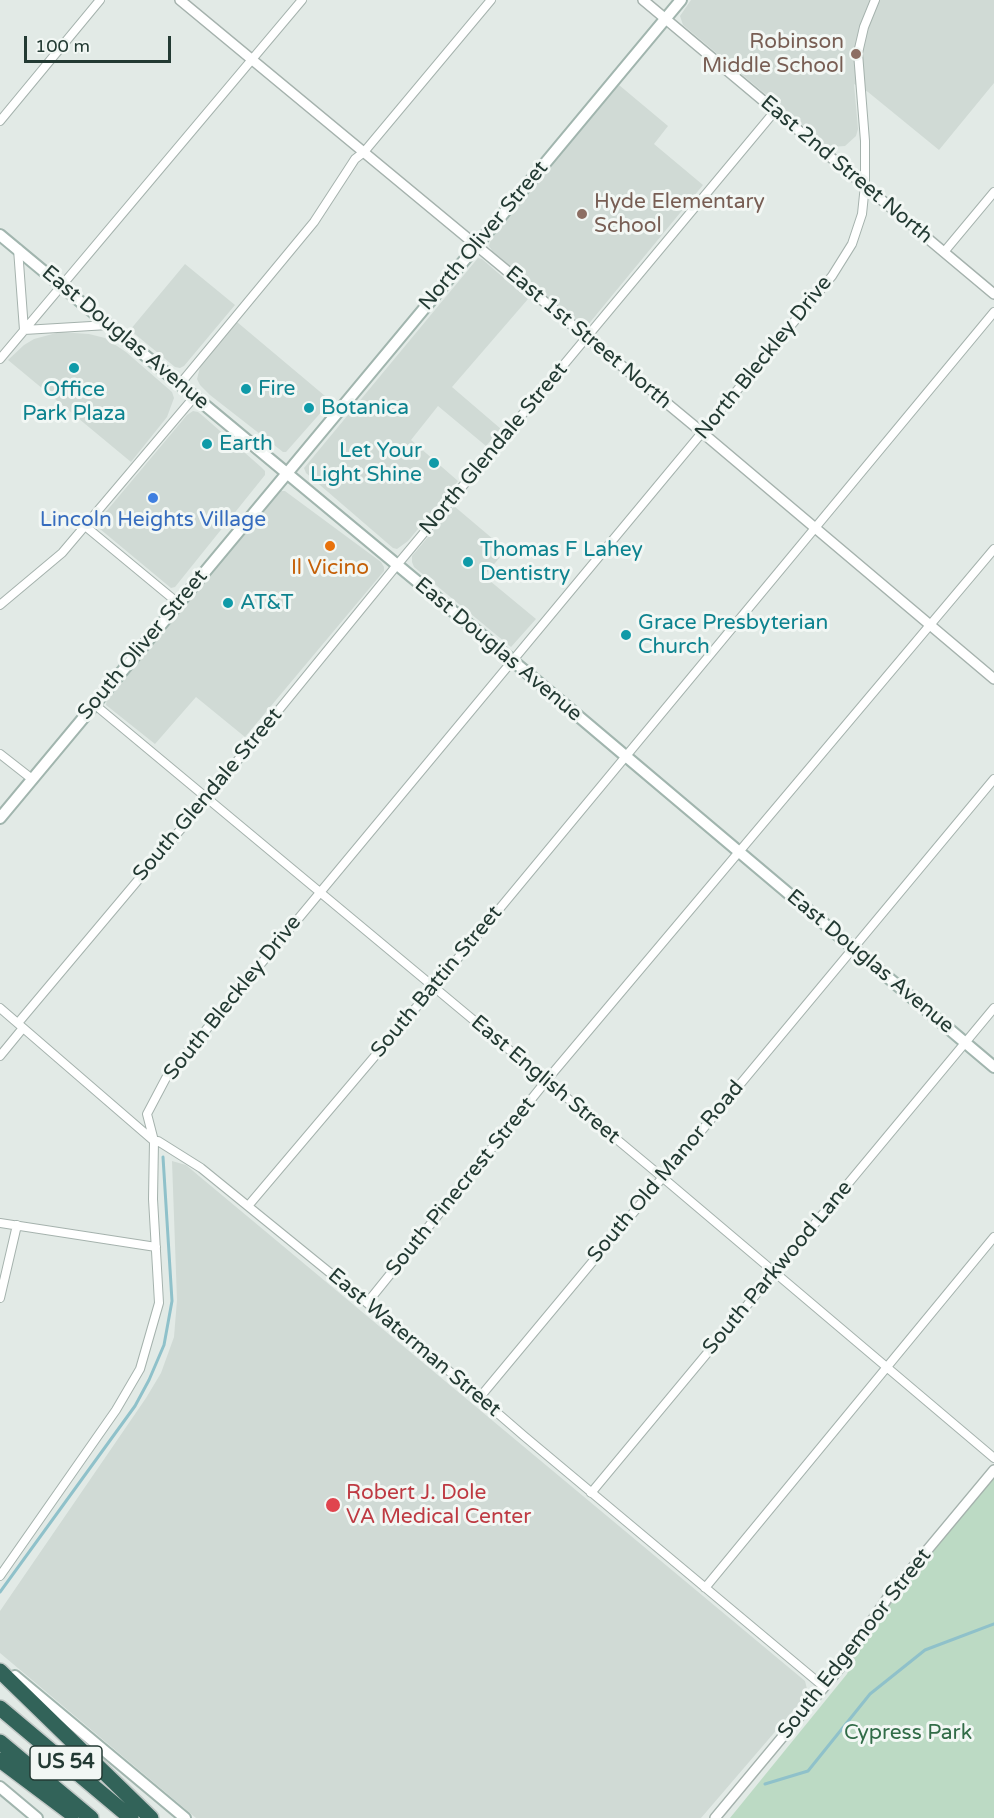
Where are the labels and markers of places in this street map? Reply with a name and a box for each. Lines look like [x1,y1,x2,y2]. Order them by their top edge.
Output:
place label: Robinson Middle School [702,29,844,79]
marker: Robinson Middle School [849,47,863,61]
place label: Hyde Elementary School [594,189,765,239]
marker: Hyde Elementary School [575,207,589,221]
marker: Office Park Plaza [67,361,81,375]
place label: Fire [258,376,295,402]
place label: Office Park Plaza [22,377,126,427]
marker: Fire [239,382,253,396]
place label: Botanica [321,395,409,421]
marker: Botanica [302,401,316,415]
place label: Earth [219,431,273,457]
marker: Earth [200,437,214,451]
place label: Let Your Light Shine [310,438,422,488]
marker: Let Your Light Shine [427,456,441,470]
marker: Lincoln Heights Village [146,491,160,505]
place label: Lincoln Heights Village [40,507,266,533]
place label: Thomas F Lahey Dentistry [480,537,643,587]
marker: Il Vicino [323,539,337,553]
place label: Il Vicino [291,555,369,581]
marker: Thomas F Lahey Dentistry [461,555,475,569]
place label: AT&T [240,590,293,616]
marker: AT&T [221,596,235,610]
place label: Grace Presbyterian Church [638,610,828,660]
marker: Grace Presbyterian Church [619,628,633,642]
place label: Robert J. Dole VA Medical Center [346,1480,531,1530]
marker: Robert J. Dole VA Medical Center [324,1496,342,1514]

